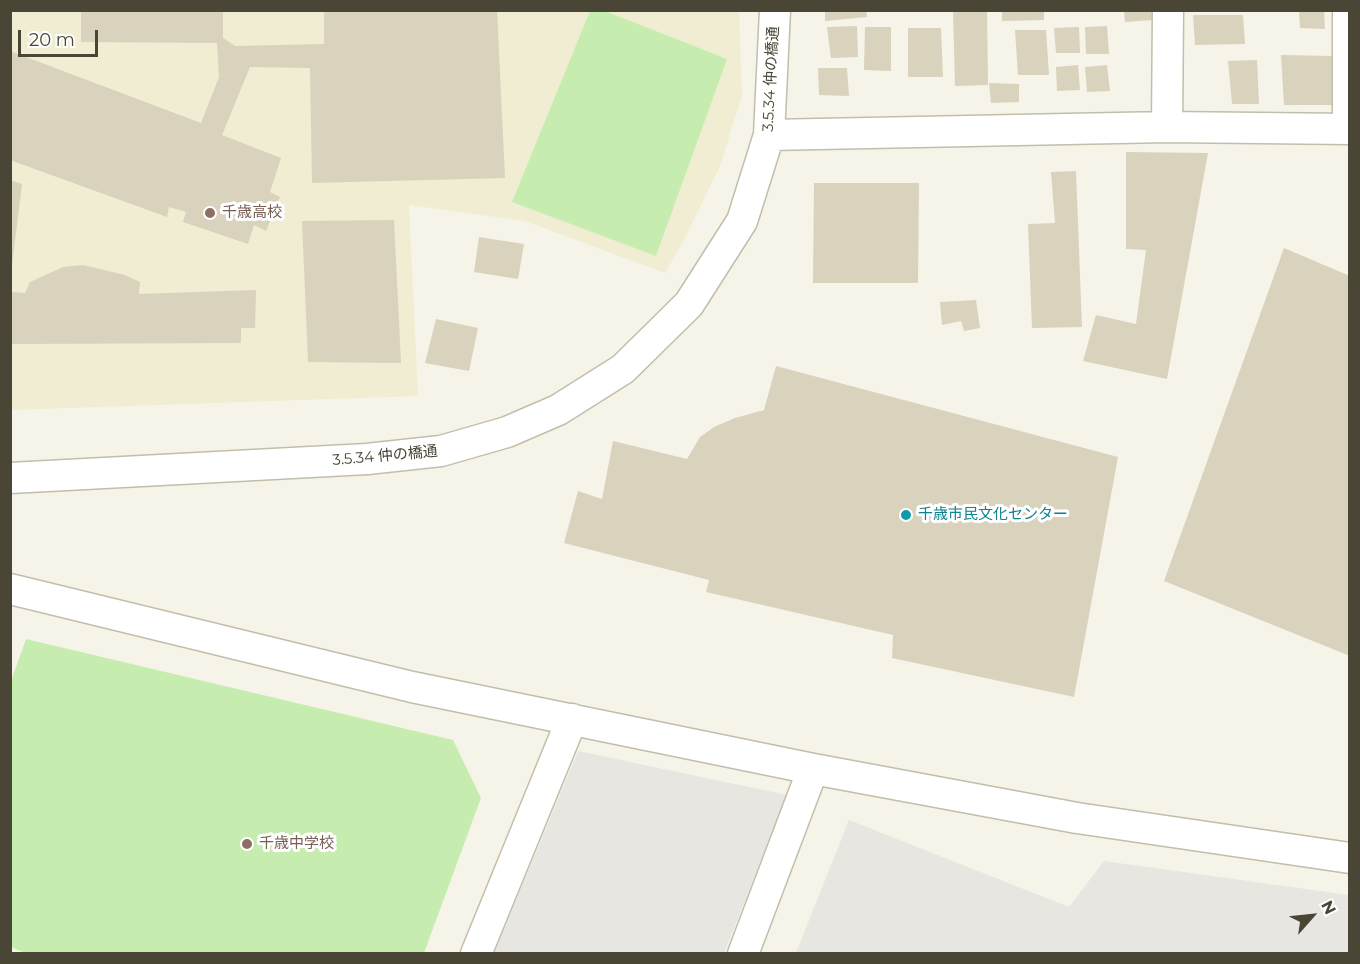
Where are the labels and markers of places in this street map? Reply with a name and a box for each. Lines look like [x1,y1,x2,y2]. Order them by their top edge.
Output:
place label: 千歳高校 [222,204,282,222]
marker: 千歳高校 [203,206,217,220]
place label: 千歳市民文化センター [918,506,1068,524]
marker: 千歳市民文化センター [899,508,913,522]
place label: 千歳中学校 [259,835,334,853]
marker: 千歳中学校 [240,837,254,851]

